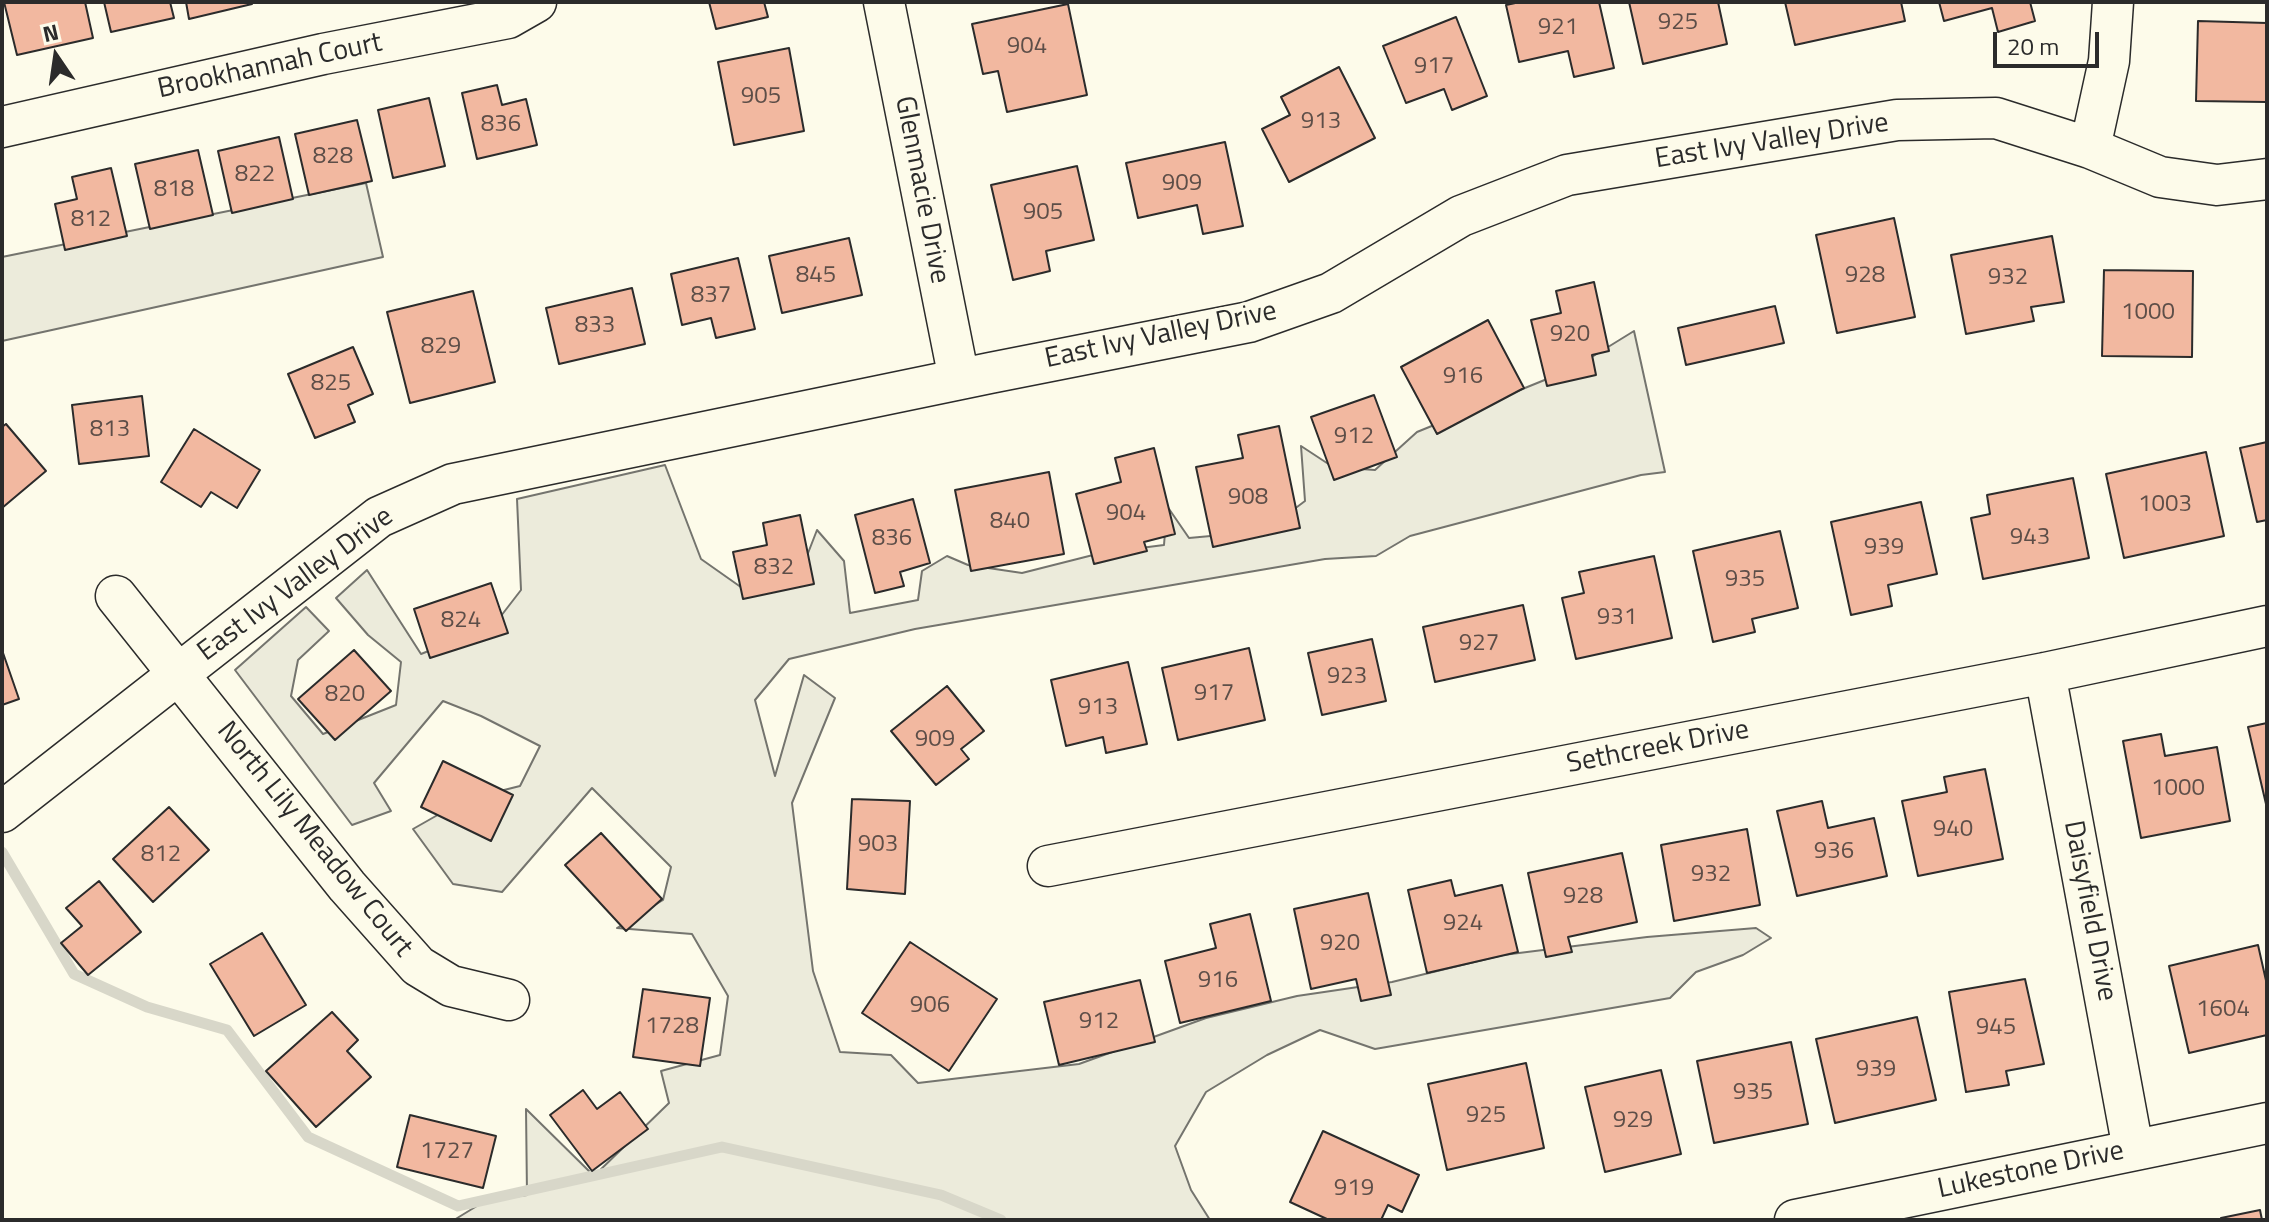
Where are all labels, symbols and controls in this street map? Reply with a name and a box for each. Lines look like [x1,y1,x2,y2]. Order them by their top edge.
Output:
house number: 925 [1658,9,1698,37]
text: N [39,14,62,51]
house number: 921 [1538,14,1578,42]
north arrow [16,16,96,96]
scale bar [1997,16,2103,66]
street label: Brookhannah Court [155,27,385,107]
text: 20 m [2007,28,2059,64]
house number: 904 [1007,33,1047,61]
house number: 917 [1414,53,1454,81]
house number: 905 [741,83,781,111]
street label: Glenmacie Drive [886,93,956,287]
street label: East Ivy Valley Drive [1653,107,1891,177]
house number: 913 [1301,108,1341,136]
house number: 836 [481,111,521,139]
house number: 828 [313,143,353,171]
house number: 822 [235,161,275,189]
house number: 909 [1162,170,1202,198]
house number: 818 [154,176,194,204]
house number: 905 [1023,199,1063,227]
house number: 812 [71,206,111,234]
house number: 845 [796,262,836,290]
house number: 928 [1845,262,1885,290]
house number: 932 [1988,264,2028,292]
house number: 837 [691,282,731,310]
street label: East Ivy Valley Drive [1042,295,1280,377]
house number: 1000 [2121,299,2175,327]
house number: 833 [575,312,615,340]
house number: 920 [1550,321,1590,349]
house number: 829 [421,333,461,361]
house number: 916 [1443,363,1483,391]
house number: 825 [311,370,351,398]
house number: 813 [90,416,130,444]
house number: 912 [1334,423,1374,451]
house number: 908 [1228,484,1268,512]
house number: 1003 [2138,491,2192,519]
house number: 904 [1106,500,1146,528]
street label: East Ivy Valley Drive [192,501,400,669]
house number: 840 [990,508,1030,536]
house number: 943 [2010,524,2050,552]
house number: 836 [872,525,912,553]
house number: 939 [1864,534,1904,562]
house number: 832 [754,554,794,582]
house number: 935 [1725,566,1765,594]
house number: 931 [1597,604,1637,632]
house number: 824 [441,607,481,635]
house number: 927 [1459,630,1499,658]
house number: 923 [1327,663,1367,691]
house number: 917 [1194,680,1234,708]
house number: 820 [325,681,365,709]
house number: 913 [1078,694,1118,722]
street label: Sethcreek Drive [1564,714,1752,782]
street label: North Lily Meadow Court [209,716,419,964]
house number: 909 [915,726,955,754]
house number: 1000 [2151,775,2205,803]
house number: 940 [1933,816,1973,844]
street label: Daisyfield Drive [2055,818,2123,1004]
house number: 903 [858,831,898,859]
house number: 936 [1814,838,1854,866]
house number: 812 [141,841,181,869]
house number: 932 [1691,861,1731,889]
house number: 928 [1563,883,1603,911]
house number: 924 [1443,910,1483,938]
house number: 920 [1320,930,1360,958]
house number: 916 [1198,967,1238,995]
house number: 906 [910,992,950,1020]
house number: 1604 [2196,996,2250,1024]
house number: 912 [1079,1008,1119,1036]
house number: 1728 [645,1013,699,1041]
house number: 945 [1976,1014,2016,1042]
house number: 939 [1856,1056,1896,1084]
house number: 935 [1733,1079,1773,1107]
house number: 925 [1466,1102,1506,1130]
house number: 929 [1613,1107,1653,1135]
street label: Lukestone Drive [1935,1135,2127,1207]
house number: 1727 [420,1138,474,1166]
house number: 919 [1334,1175,1374,1203]

